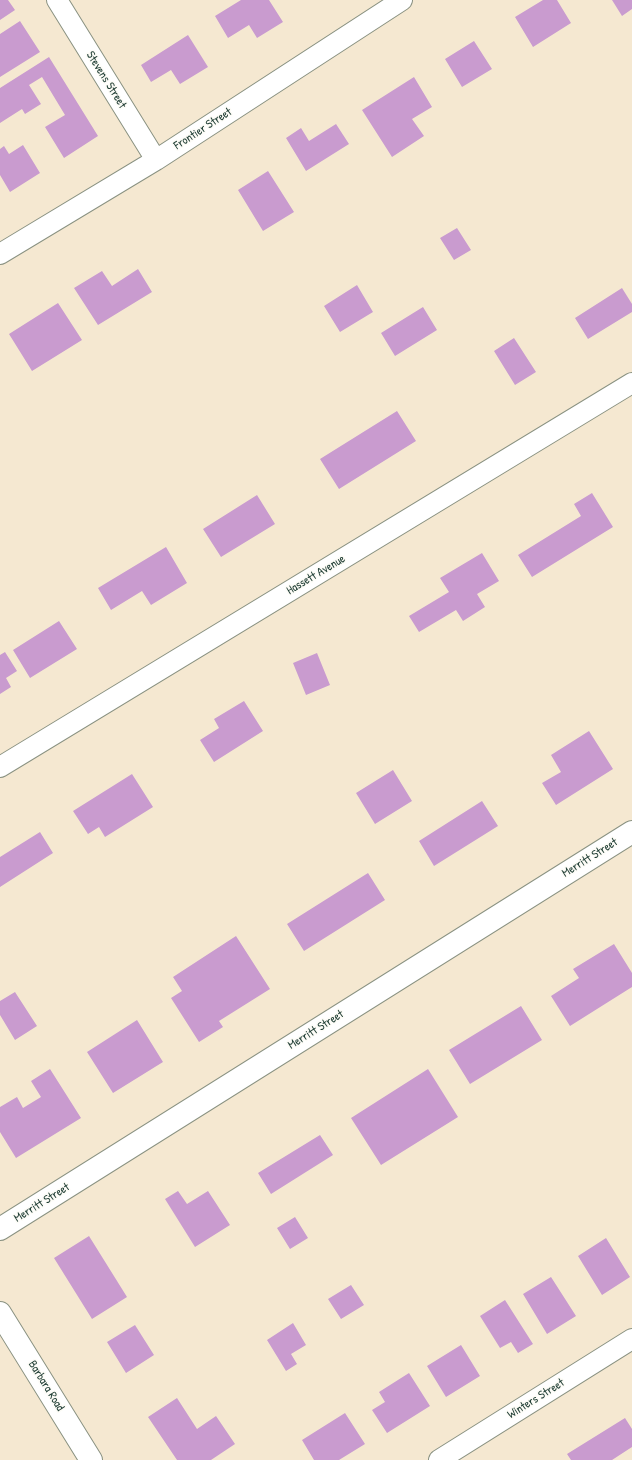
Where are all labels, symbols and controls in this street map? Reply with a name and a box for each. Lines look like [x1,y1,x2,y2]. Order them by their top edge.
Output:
street label: Stevens Street [83,49,129,111]
street label: Frontier Street [171,105,235,153]
street label: Hassett Avenue [284,552,348,598]
street label: Merritt Street [560,835,620,881]
street label: Merritt Street [286,1007,346,1053]
street label: Merritt Street [12,1180,72,1226]
street label: Barbara Road [25,1358,67,1414]
street label: Winters Street [505,1376,567,1422]

